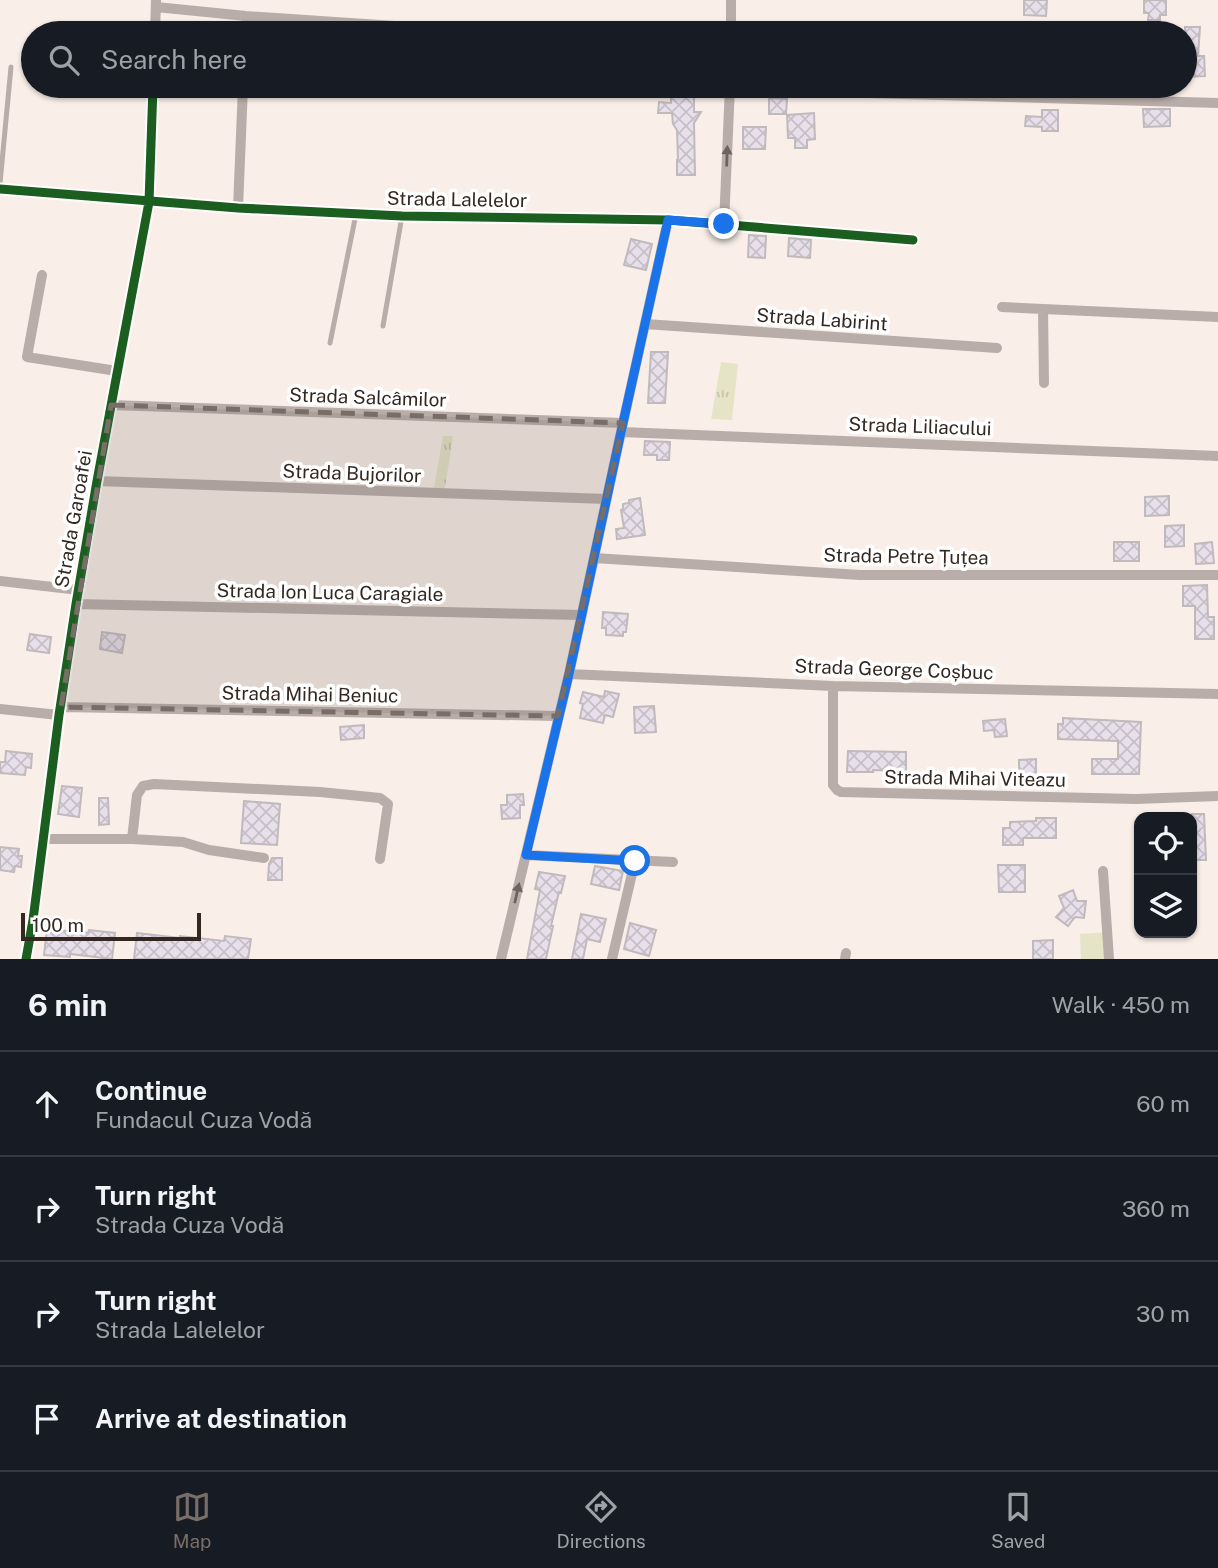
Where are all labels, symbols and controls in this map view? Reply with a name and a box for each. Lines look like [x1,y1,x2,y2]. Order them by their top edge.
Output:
search box [21,21,1197,98]
icon: search [45,41,83,79]
text: Search here [101,44,247,75]
one-way arrow [721,144,732,166]
street label: Strada Lalelelor [387,187,527,211]
route end [708,208,739,239]
street label: Strada Labirint [756,303,888,335]
street label: Strada Salcâmilor [289,383,447,411]
street label: Strada Liliacului [848,413,992,439]
street label: Strada Garoafei [50,449,96,589]
street label: Strada Bujorilor [282,460,422,486]
street label: Strada Petre Țuțea [823,544,989,568]
street label: Strada Ion Luca Caragiale [216,579,444,605]
street label: Strada George Coșbuc [794,655,994,683]
street label: Strada Mihai Beniuc [221,681,399,707]
street label: Strada Mihai Viteazu [884,765,1066,791]
map controls [1134,812,1197,938]
button: locate [1134,812,1197,875]
route start [619,845,650,876]
button: layers [1134,875,1197,938]
one-way arrow [512,881,523,903]
scale bar [21,910,201,942]
text: 100 m [32,914,84,936]
text: 6 min [28,987,107,1023]
text: Walk · 450 m [1052,991,1190,1018]
text: Continue [95,1075,207,1106]
icon: ahead [28,1085,66,1123]
text: 60 m [1136,1090,1190,1117]
text: Fundacul Cuza Vodă [95,1106,312,1133]
text: Turn right [95,1180,217,1211]
icon: right [28,1190,66,1228]
text: 360 m [1122,1195,1190,1222]
text: Strada Cuza Vodă [95,1211,284,1238]
text: Turn right [95,1285,217,1316]
icon: right [28,1295,66,1333]
text: 30 m [1136,1300,1190,1327]
text: Strada Lalelelor [95,1316,265,1343]
icon: arrive [28,1400,66,1438]
text: Arrive at destination [95,1403,347,1434]
tab: Map [173,1488,211,1552]
tab: Directions [556,1488,646,1552]
tab: Saved [991,1488,1045,1552]

